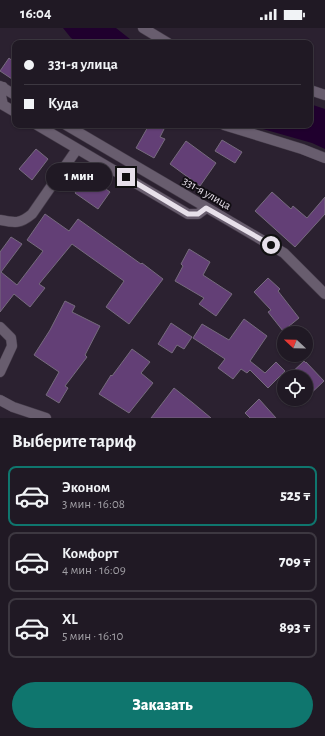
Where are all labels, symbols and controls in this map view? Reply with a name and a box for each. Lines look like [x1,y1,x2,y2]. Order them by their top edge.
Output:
text: 16:04 [20,6,51,21]
text: 331-я улица [48,57,118,72]
text: Куда [48,96,79,111]
callout: 1 мин [46,163,112,191]
route end [117,168,135,186]
text: 1 мин [64,170,94,183]
street label: 331-я улица [180,174,234,213]
route start [262,236,280,254]
north arrow [277,326,313,362]
map controls [277,326,313,406]
button: locate [277,370,313,406]
text: Выберите тариф [12,433,136,451]
icon: car [14,478,50,514]
text: Эконом [62,480,110,495]
text: 525 ₸ [280,488,311,503]
text: 3 мин · 16:08 [62,498,125,511]
icon: car [14,544,50,580]
text: Комфорт [62,546,118,561]
text: 709 ₸ [279,554,311,569]
text: 4 мин · 16:09 [62,564,126,577]
icon: car [14,610,50,646]
text: XL [62,612,78,627]
text: 893 ₸ [279,620,311,635]
text: 5 мин · 16:10 [62,630,123,643]
button: Заказать [12,682,313,728]

